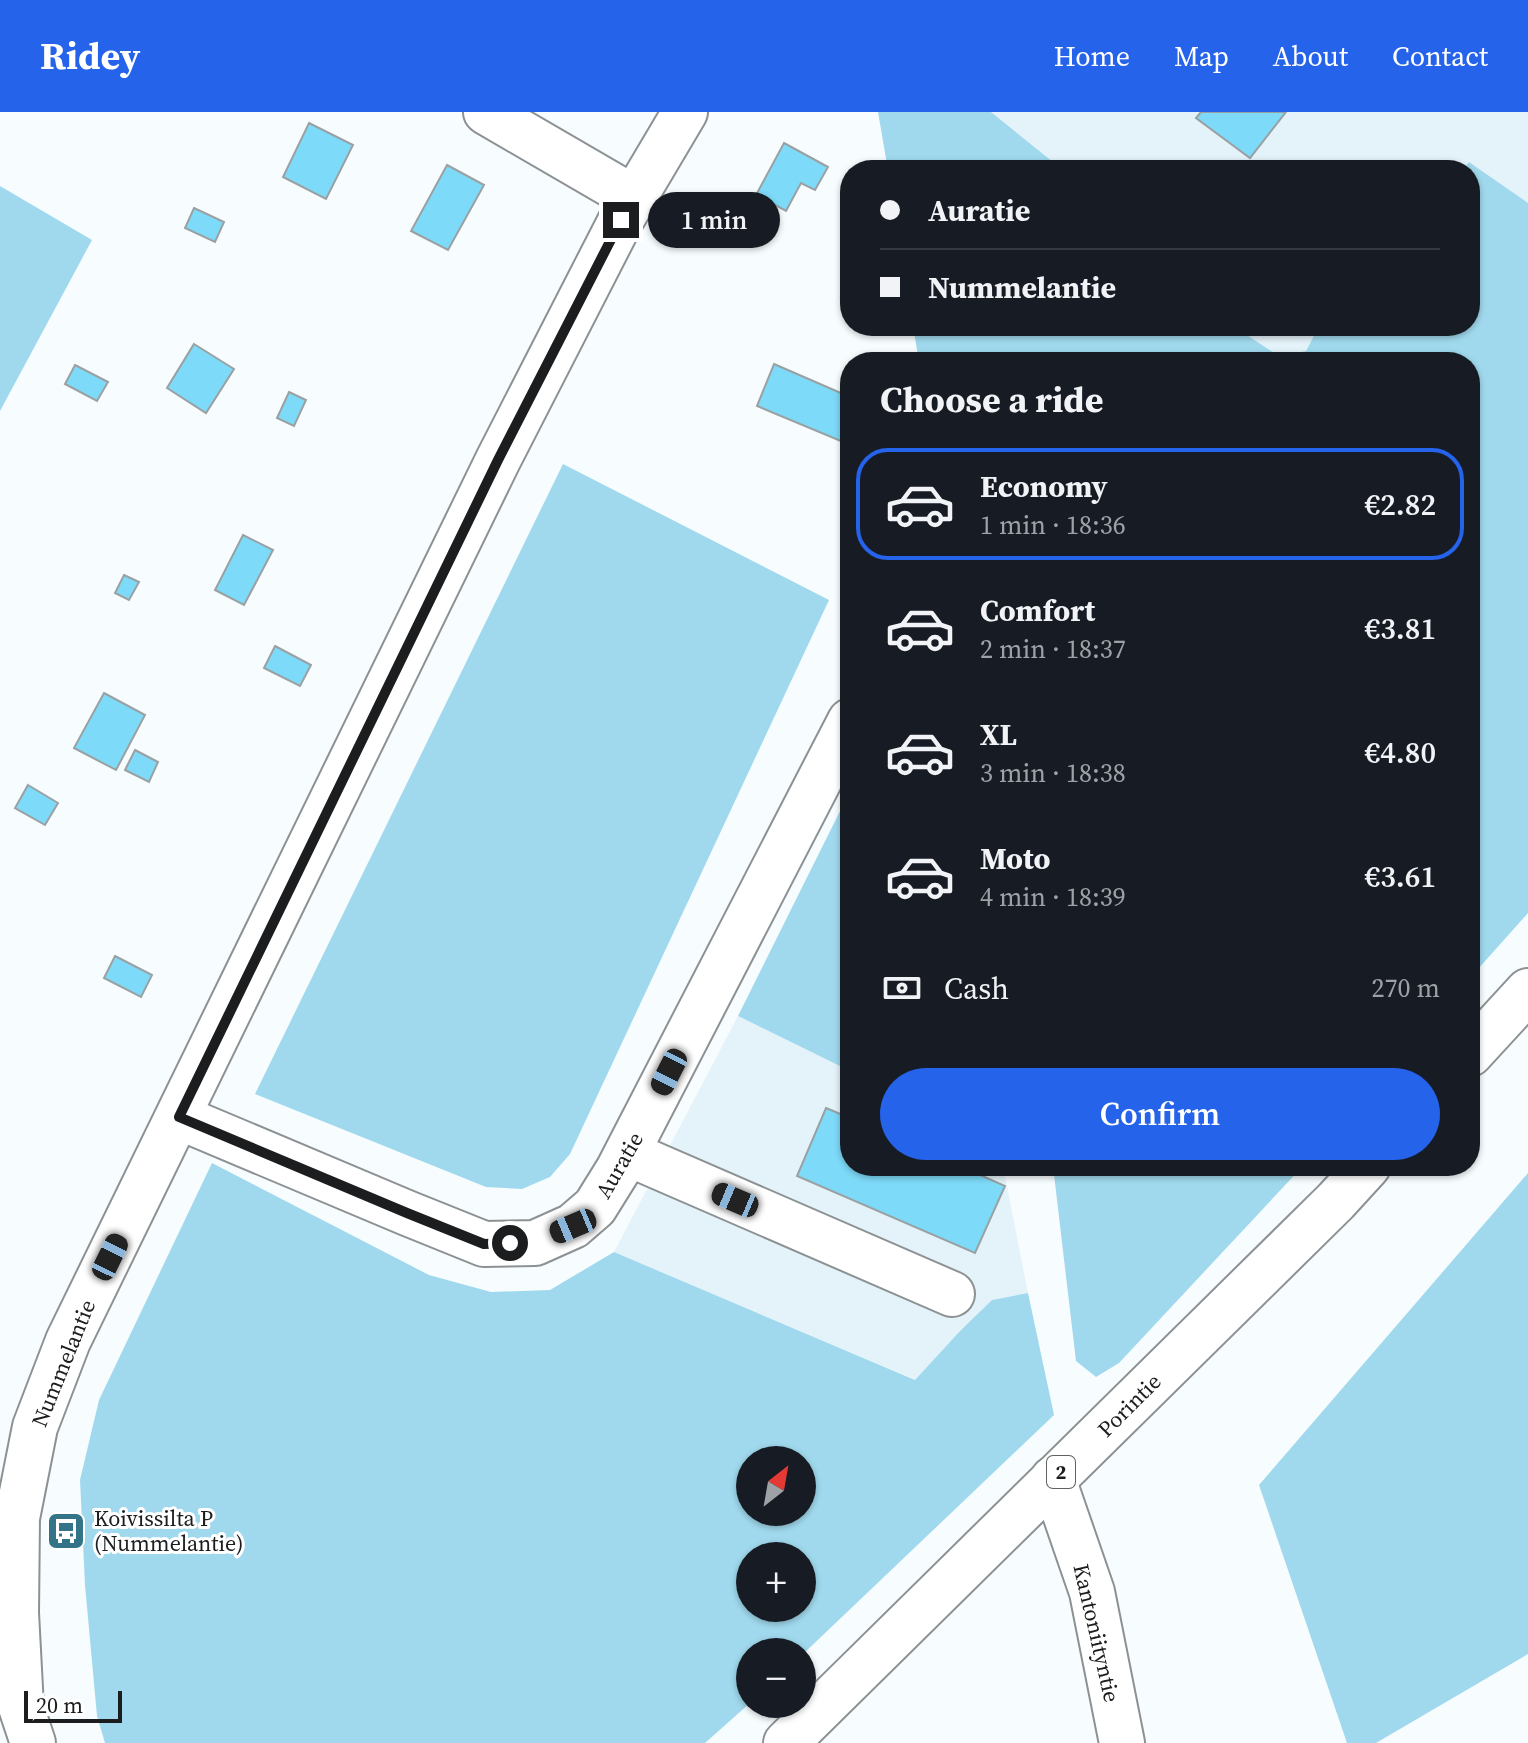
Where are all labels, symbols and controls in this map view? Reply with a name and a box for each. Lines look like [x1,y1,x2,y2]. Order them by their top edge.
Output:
text: Ridey [40,30,140,82]
text: Home [1054,37,1130,75]
text: Map [1174,37,1229,75]
text: About [1273,37,1348,75]
text: Contact [1392,37,1488,75]
text: Auratie [928,190,1030,231]
callout: 1 min [649,192,781,248]
route end [603,202,639,238]
text: 1 min [681,202,747,238]
text: Nummelantie [928,267,1116,308]
text: Choose a ride [880,375,1103,424]
text: Economy [980,466,1108,507]
icon: car [884,468,956,540]
text: €2.82 [1365,484,1436,525]
text: 1 min · 18:36 [980,507,1126,543]
text: Comfort [980,590,1095,631]
icon: car [884,592,956,664]
text: €3.81 [1365,608,1436,649]
text: 2 min · 18:37 [980,631,1126,667]
text: XL [980,714,1017,755]
icon: car [884,716,956,788]
text: €4.80 [1365,732,1436,773]
text: 3 min · 18:38 [980,755,1126,791]
text: Moto [980,838,1051,879]
icon: car [884,840,956,912]
text: €3.61 [1365,856,1436,897]
text: 4 min · 18:39 [980,879,1126,915]
icon: cash [880,966,924,1010]
text: Cash [944,968,1009,1009]
text: 270 m [1372,970,1440,1006]
car [647,1045,691,1099]
button: Confirm [880,1068,1440,1160]
street label: Auratie [588,1126,650,1204]
car [708,1180,762,1220]
car [546,1206,600,1246]
route start [492,1225,528,1261]
car [89,1230,131,1284]
street label: Nummelantie [24,1295,102,1431]
street label: Porintie [1091,1367,1167,1443]
north arrow [736,1446,816,1526]
map controls [736,1446,816,1718]
road number: 2 [1047,1456,1075,1488]
place label: Koivissilta P (Nummelantie) [94,1503,243,1558]
bus stop icon: Koivissilta P (Nummelantie) [45,1510,87,1552]
button: + [736,1542,816,1622]
street label: Kantoniityntie [1067,1561,1127,1705]
button: − [736,1638,816,1718]
scale bar [24,1687,122,1723]
text: 20 m [36,1690,83,1720]

